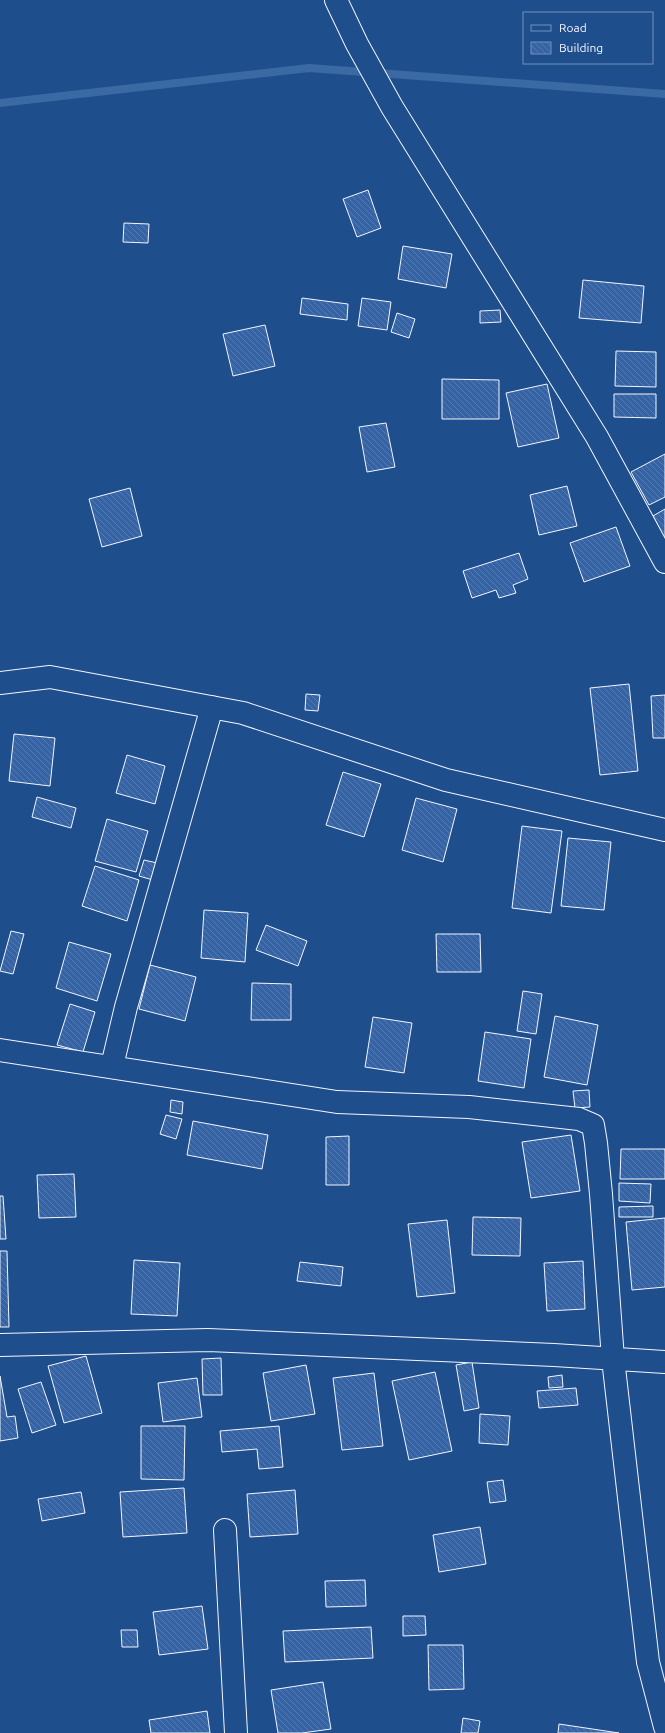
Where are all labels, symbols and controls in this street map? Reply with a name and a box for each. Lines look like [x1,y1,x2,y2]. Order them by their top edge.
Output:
legend [523,12,653,64]
text: Road [559,21,587,34]
text: Building [559,41,603,54]

